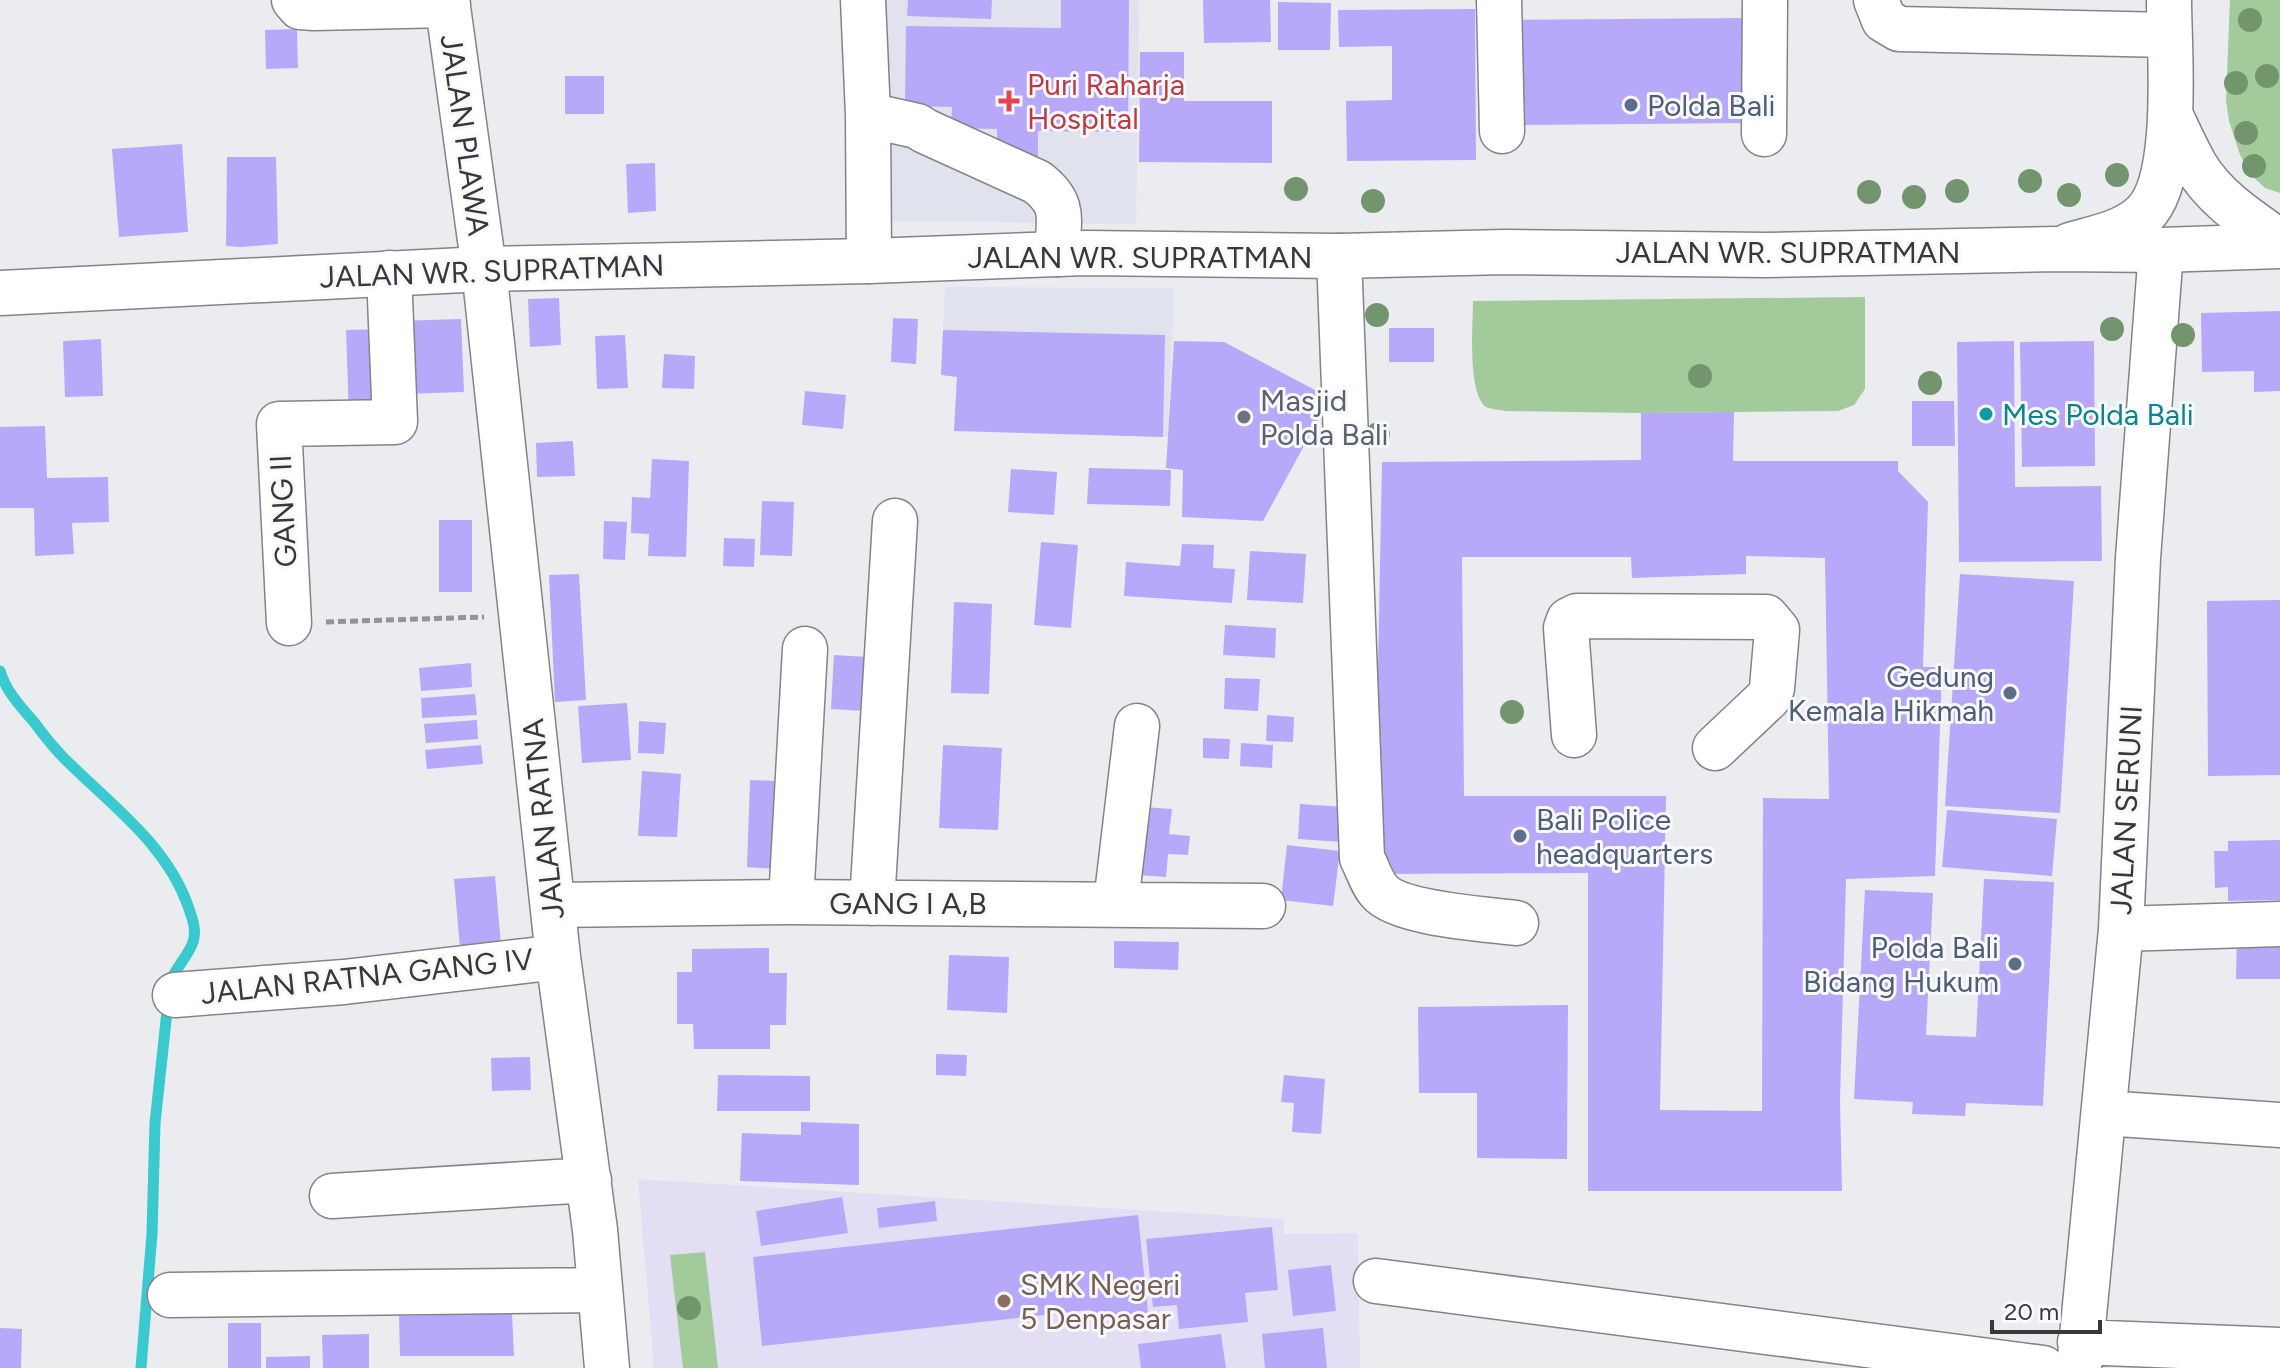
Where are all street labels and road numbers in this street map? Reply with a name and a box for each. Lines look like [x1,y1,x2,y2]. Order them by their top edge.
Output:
street label: JALAN PLAWA [433,32,498,239]
street label: JALAN WR. SUPRATMAN [1616,234,1960,271]
street label: JALAN WR. SUPRATMAN [968,239,1312,276]
street label: JALAN WR. SUPRATMAN [319,246,665,296]
street label: GANG II [262,454,304,568]
street label: JALAN SERUNI [2102,704,2150,916]
street label: JALAN RATNA [514,716,572,921]
street label: GANG I A,B [829,885,987,922]
street label: JALAN RATNA GANG IV [199,940,535,1012]

